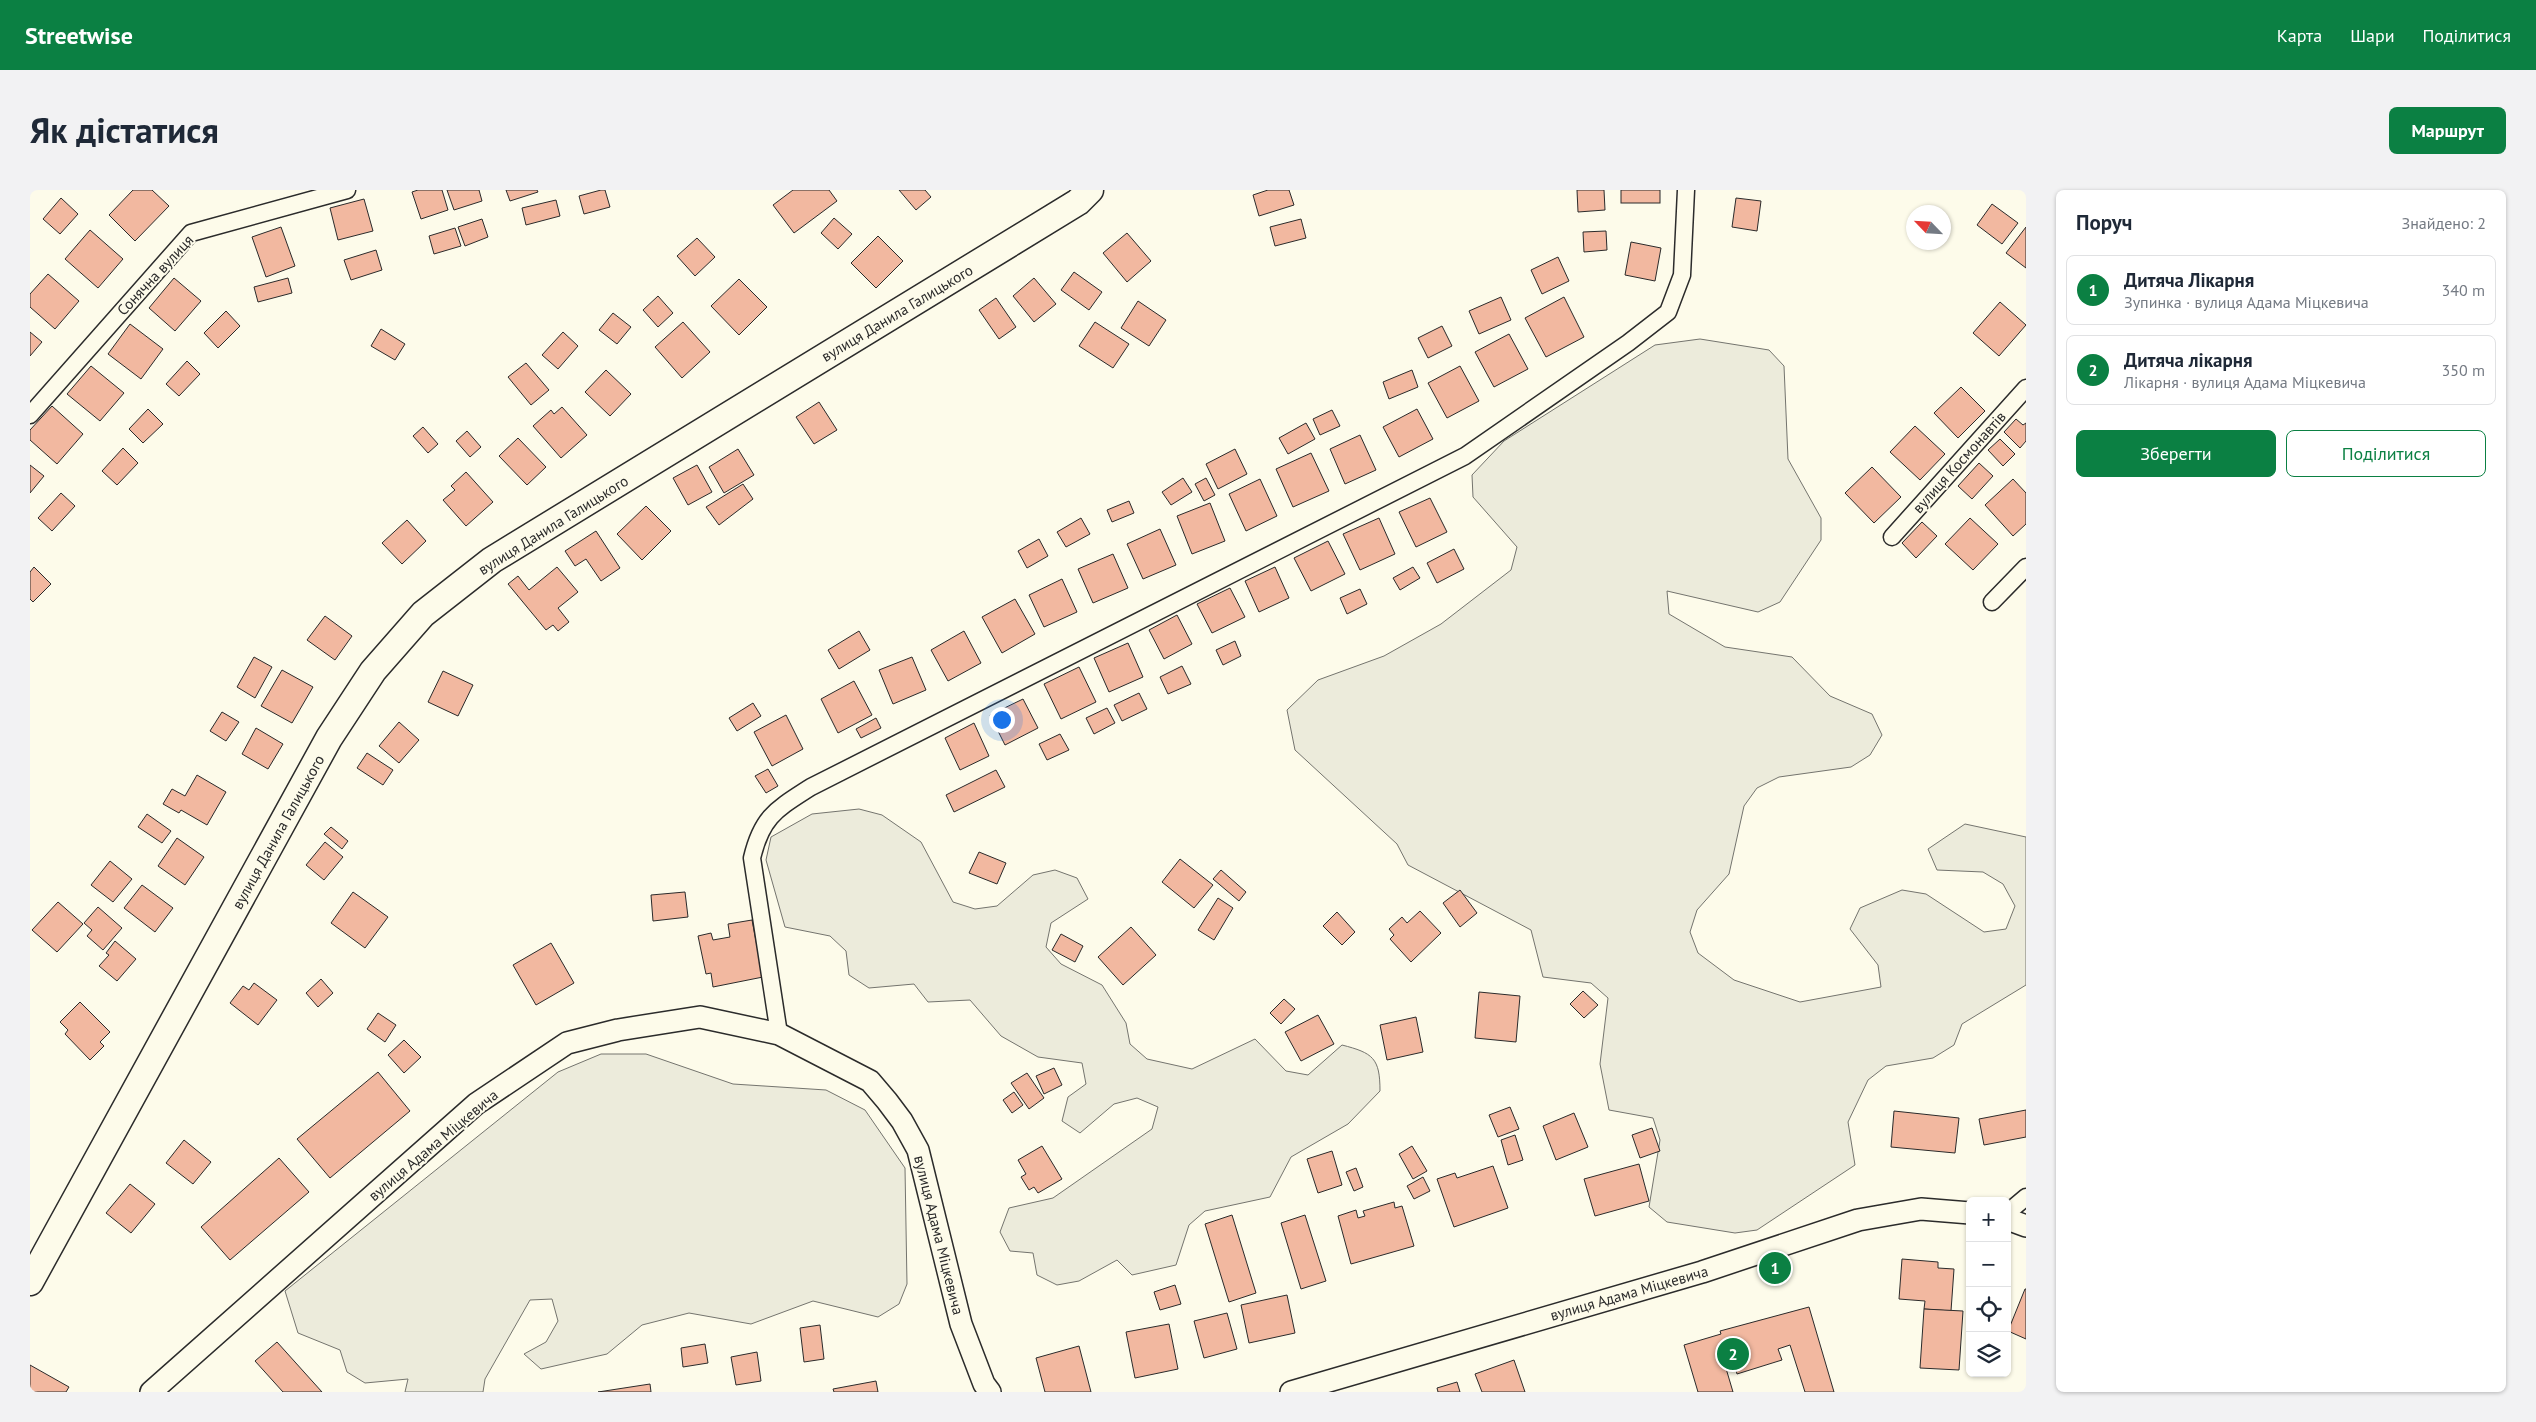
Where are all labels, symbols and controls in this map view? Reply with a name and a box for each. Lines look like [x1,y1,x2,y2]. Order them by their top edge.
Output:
text: Streetwise [25,20,133,51]
text: Карта [2277,24,2322,47]
text: Шари [2350,24,2394,47]
text: Поділитися [2422,24,2511,47]
text: Як дістатися [30,107,219,153]
button: Маршрут [2389,107,2506,154]
north arrow [1906,205,1951,250]
text: Поруч [2076,209,2132,236]
text: Знайдено: 2 [2402,213,2486,233]
street label: Сонячна вулиця [113,231,197,319]
street label: вулиця Данила Галицького [818,260,976,366]
text: Дитяча Лікарня [2124,268,2254,292]
text: 1 [2088,280,2098,300]
text: 340 m [2442,280,2485,300]
text: Зупинка · вулиця Адама Міцкевича [2124,292,2369,312]
text: Дитяча лікарня [2124,348,2252,372]
text: 2 [2088,360,2098,380]
text: 350 m [2442,360,2485,380]
text: Лікарня · вулиця Адама Міцкевича [2124,372,2366,392]
street label: вулиця Космонавтів [1908,407,2010,517]
button: Зберегти [2076,430,2276,477]
button: Поділитися [2286,430,2486,477]
street label: вулиця Данила Галицького [474,471,632,579]
your location [989,707,1015,733]
street label: вулиця Данила Галицького [228,752,328,912]
street label: вулиця Адама Міцкевича [364,1085,502,1205]
street label: вулиця Адама Міцкевича [910,1153,968,1317]
map controls [1966,1197,2011,1377]
button: + [1966,1197,2011,1242]
button: − [1966,1242,2011,1287]
pin: 1 [1759,1249,1791,1287]
street label: вулиця Адама Міцкевича [1548,1261,1710,1325]
button: locate [1966,1287,2011,1332]
button: layers [1966,1332,2011,1377]
pin: 2 [1717,1335,1749,1373]

